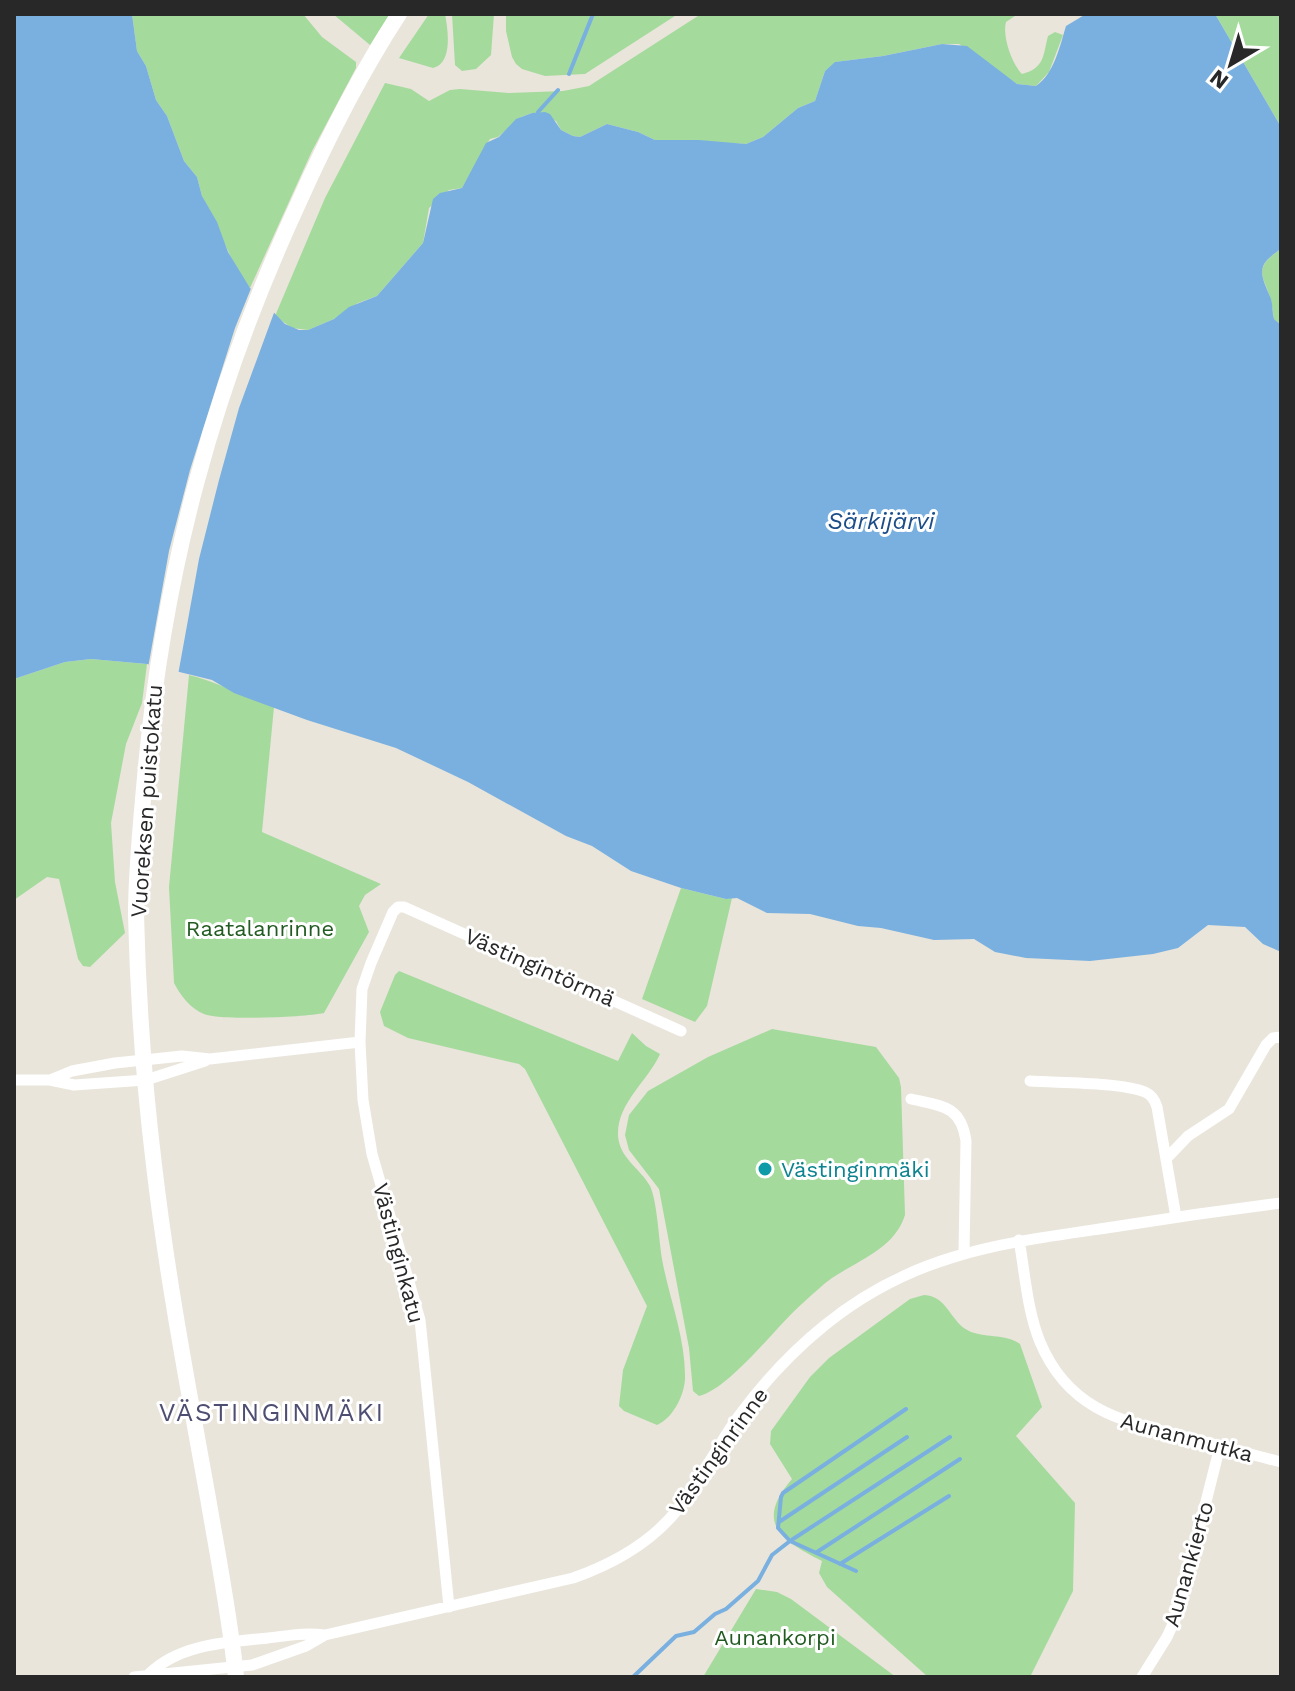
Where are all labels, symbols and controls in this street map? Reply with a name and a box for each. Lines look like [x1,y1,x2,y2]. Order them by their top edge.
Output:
north arrow [1191,24,1271,104]
text: N [1205,64,1233,94]
water label: Särkijärvi [827,507,935,535]
street label: Vuoreksen puistokatu [126,684,167,918]
park label: Raatalanrinne [186,916,334,941]
street label: Västingintörmä [461,923,619,1012]
place label: Västinginmäki [781,1157,930,1182]
marker: Västinginmäki [756,1160,774,1178]
street label: Västinginkatu [368,1180,429,1326]
street label: Västinginrinne [664,1383,773,1520]
district label: VÄSTINGINMÄKI [159,1397,385,1427]
street label: Aunanmutka [1118,1408,1256,1467]
street label: Aunankierto [1159,1499,1218,1630]
park label: Aunankorpi [714,1625,836,1650]

